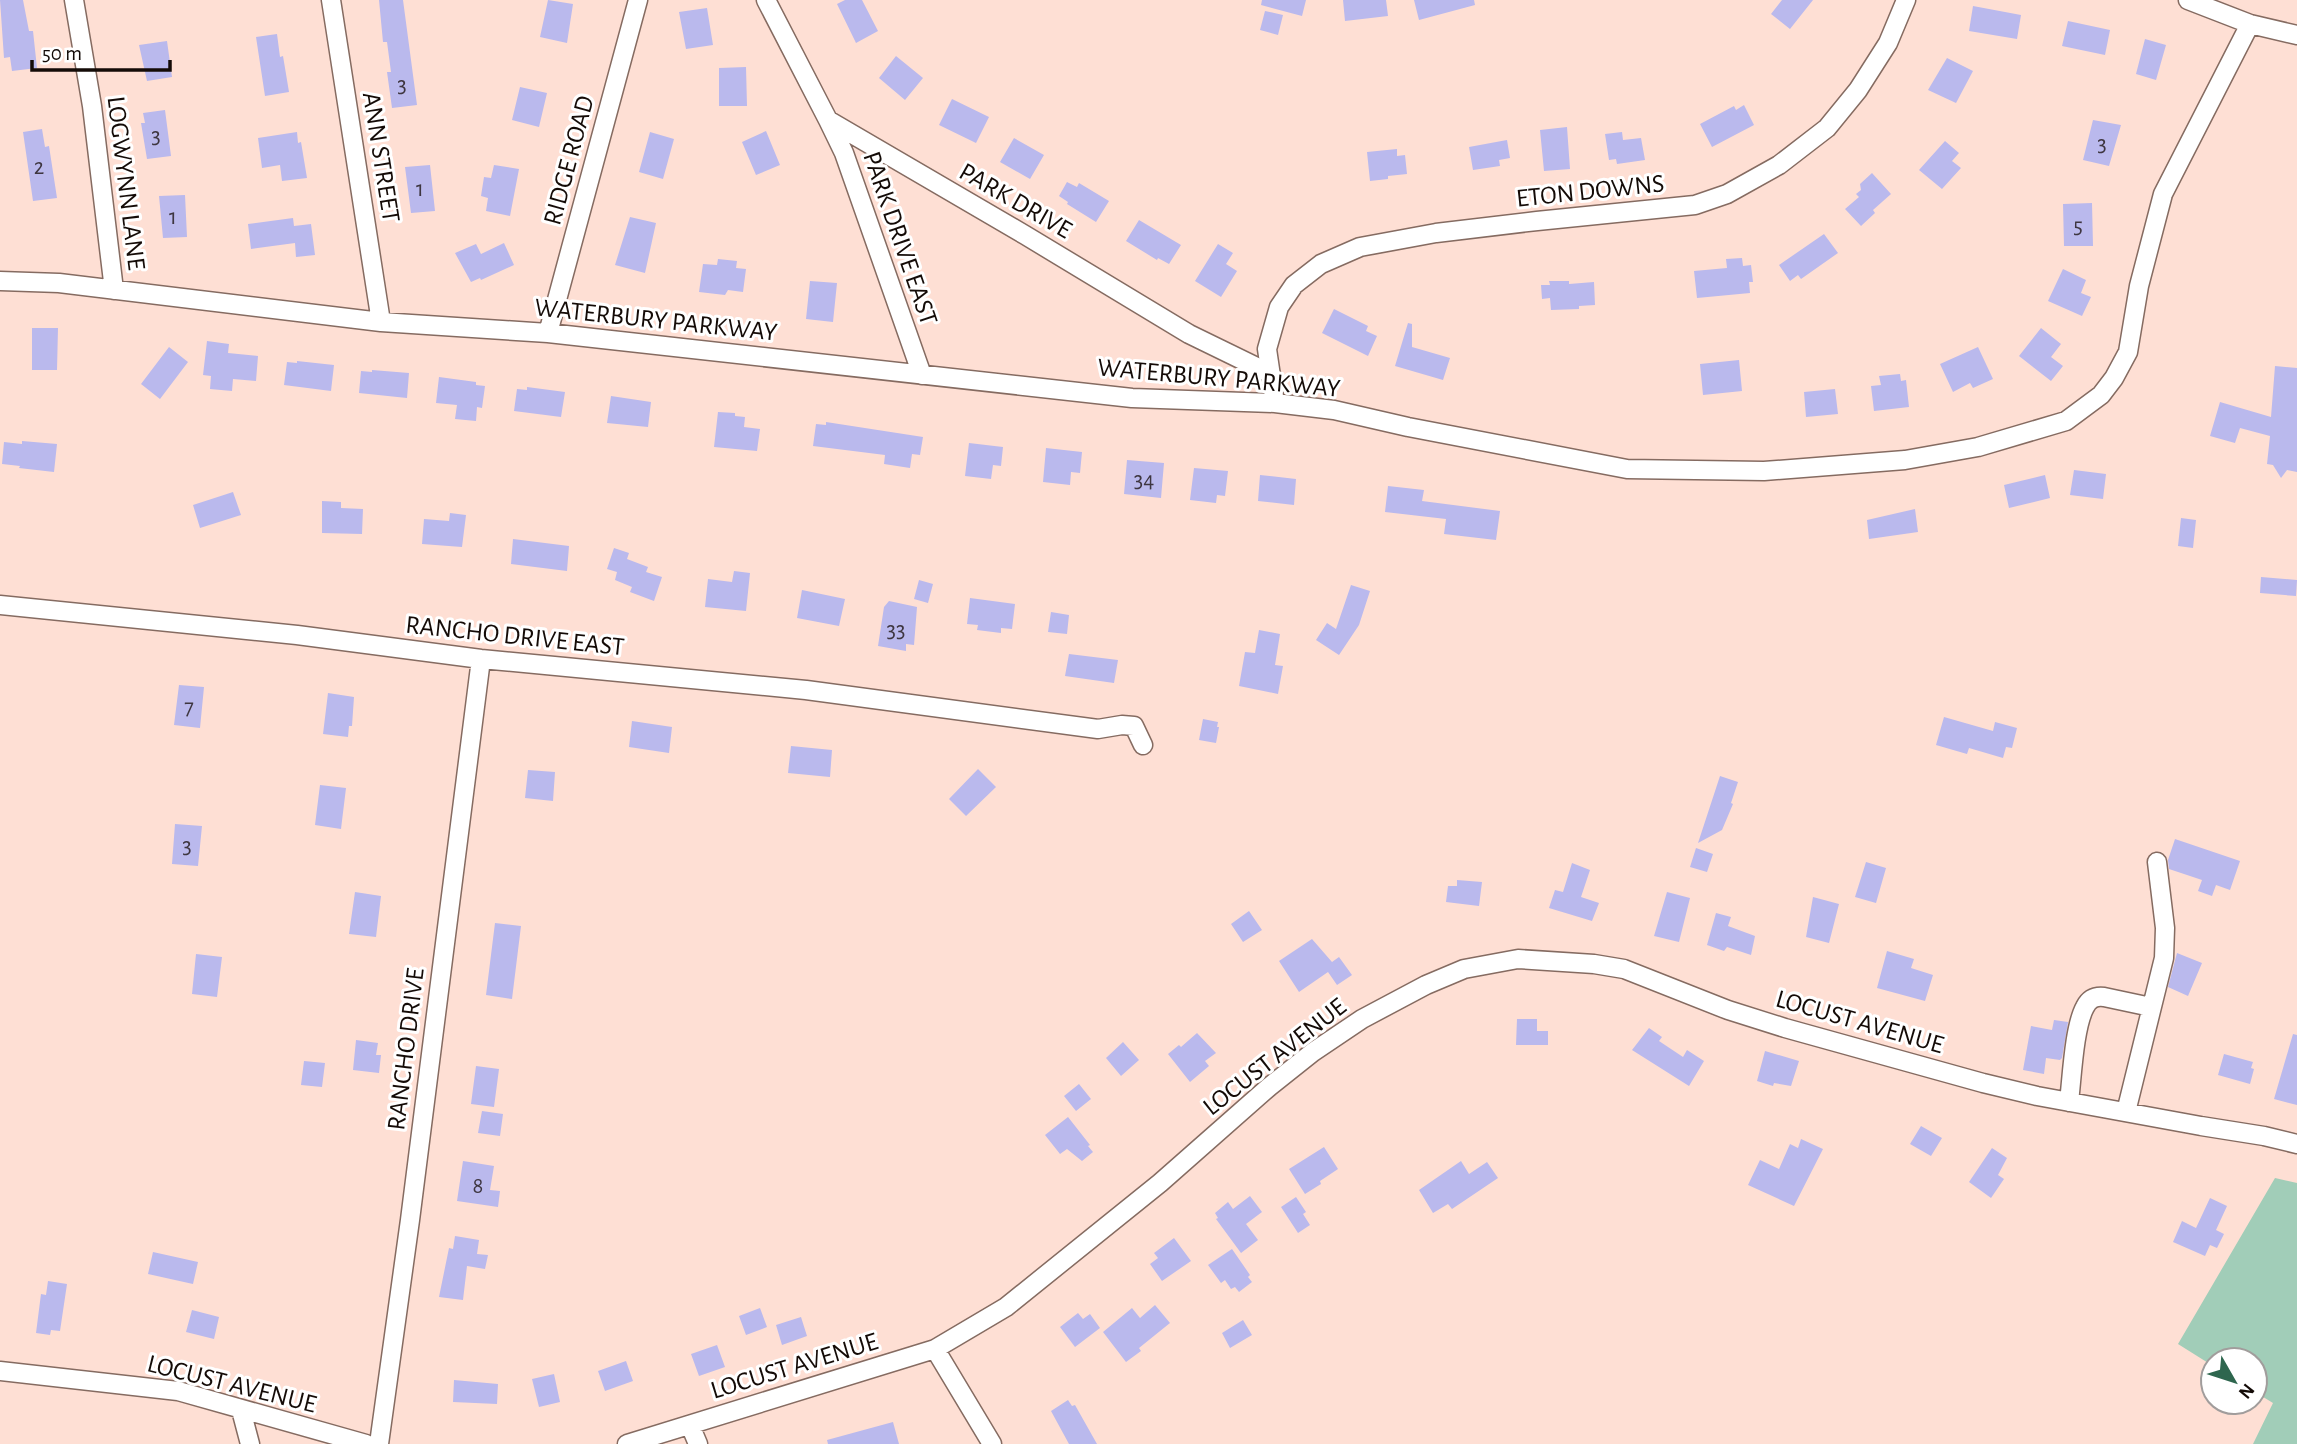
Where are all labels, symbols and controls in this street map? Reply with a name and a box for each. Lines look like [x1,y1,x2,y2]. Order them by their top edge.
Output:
scale bar [32,28,170,72]
text: 50 m [42,43,82,64]
house number: 3 [397,74,407,97]
street label: ANN STREET [358,90,404,224]
street label: RIDGE ROAD [539,93,599,228]
street label: LOGWYNN LANE [102,95,150,272]
house number: 3 [151,125,161,148]
house number: 3 [2097,133,2107,156]
street label: PARK DRIVE EAST [858,148,942,329]
house number: 2 [34,156,44,179]
street label: PARK DRIVE [955,158,1076,243]
street label: ETON DOWNS [1515,170,1666,212]
house number: 1 [416,178,424,201]
house number: 1 [169,206,177,229]
house number: 5 [2073,215,2083,238]
street label: WATERBURY PARKWAY [533,294,779,346]
street label: WATERBURY PARKWAY [1096,354,1342,402]
house number: 34 [1134,469,1154,492]
street label: RANCHO DRIVE EAST [404,612,626,660]
house number: 33 [887,619,905,642]
house number: 7 [184,696,194,719]
house number: 3 [182,835,192,858]
street label: RANCHO DRIVE [383,966,429,1132]
street label: LOCUST AVENUE [1773,986,1947,1058]
street label: LOCUST AVENUE [1198,993,1351,1120]
house number: 8 [473,1175,483,1198]
street label: LOCUST AVENUE [708,1328,881,1404]
north arrow [2199,1346,2269,1416]
street label: LOCUST AVENUE [145,1350,319,1418]
text: N [2235,1380,2258,1402]

